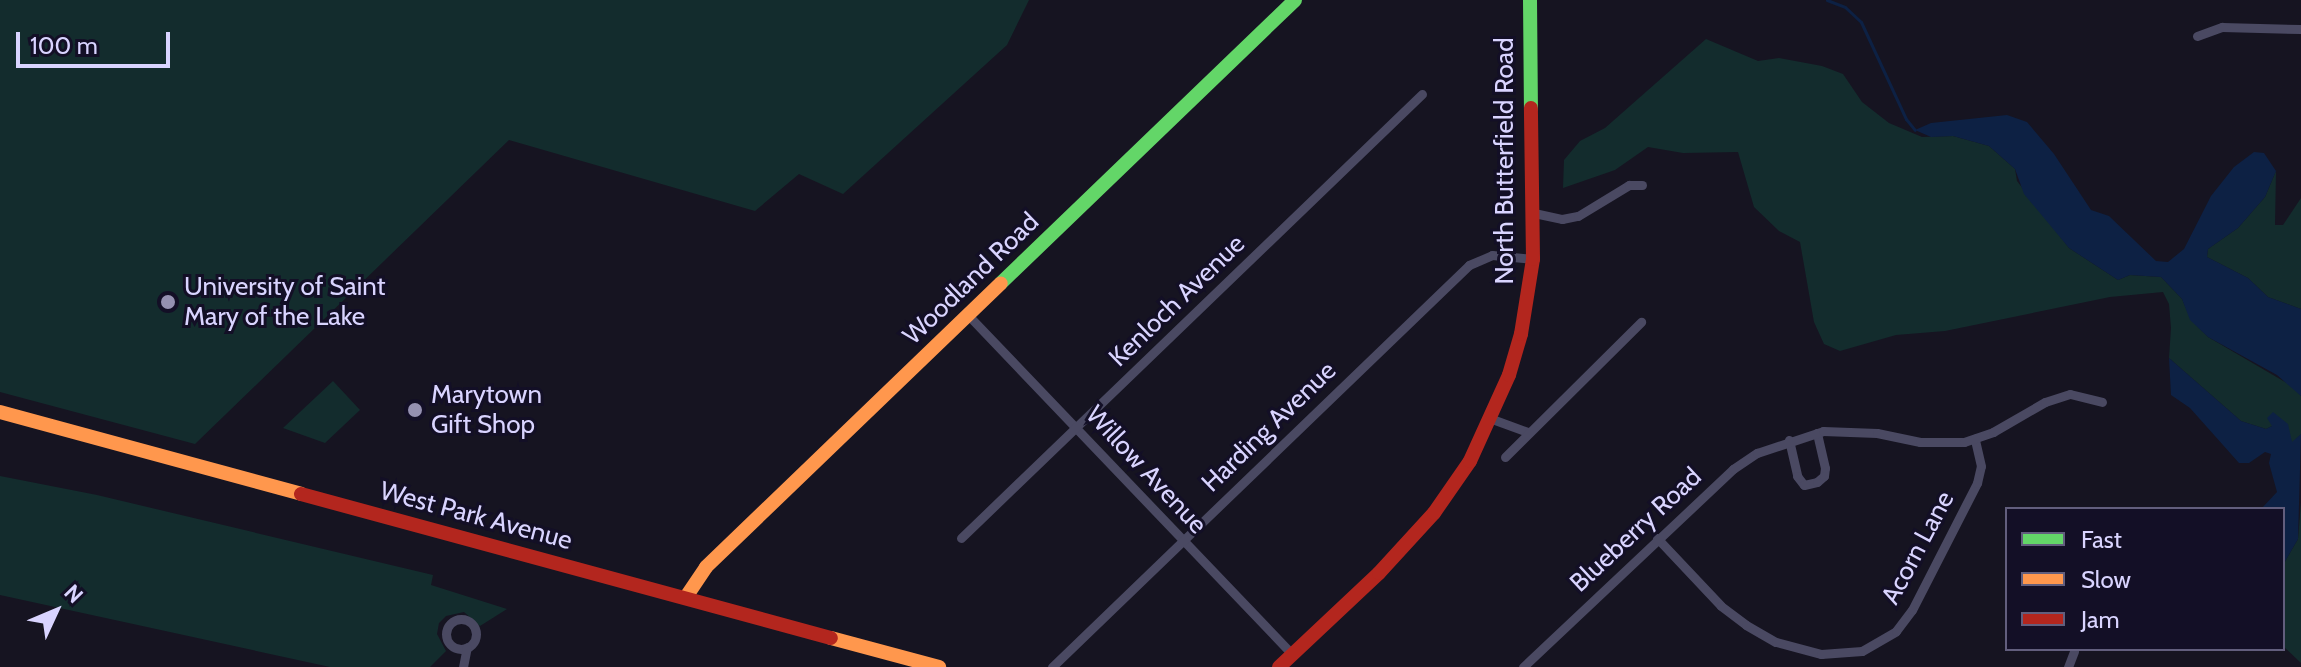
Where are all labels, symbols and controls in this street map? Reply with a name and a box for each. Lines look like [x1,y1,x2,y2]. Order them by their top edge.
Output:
scale bar [20,16,174,66]
text: 100 m [30,31,98,60]
street label: North Butterfield Road [1489,37,1521,285]
street label: Woodland Road [897,206,1045,352]
street label: Kenloch Avenue [1103,229,1251,373]
place label: University of Saint Mary of the Lake [184,271,385,332]
marker: University of Saint Mary of the Lake [159,293,177,311]
street label: Harding Avenue [1196,355,1342,499]
place label: Marytown Gift Shop [431,379,542,440]
street label: Willow Avenue [1079,400,1213,540]
marker: Marytown Gift Shop [406,401,424,419]
street label: Blueberry Road [1564,461,1708,599]
street label: West Park Avenue [377,475,575,557]
street label: Acorn Lane [1875,486,1961,610]
legend [2005,507,2285,651]
text: Fast [2081,525,2122,554]
text: Slow [2081,565,2131,594]
north arrow [16,571,96,651]
text: N [59,579,89,609]
text: Jam [2081,605,2119,634]

